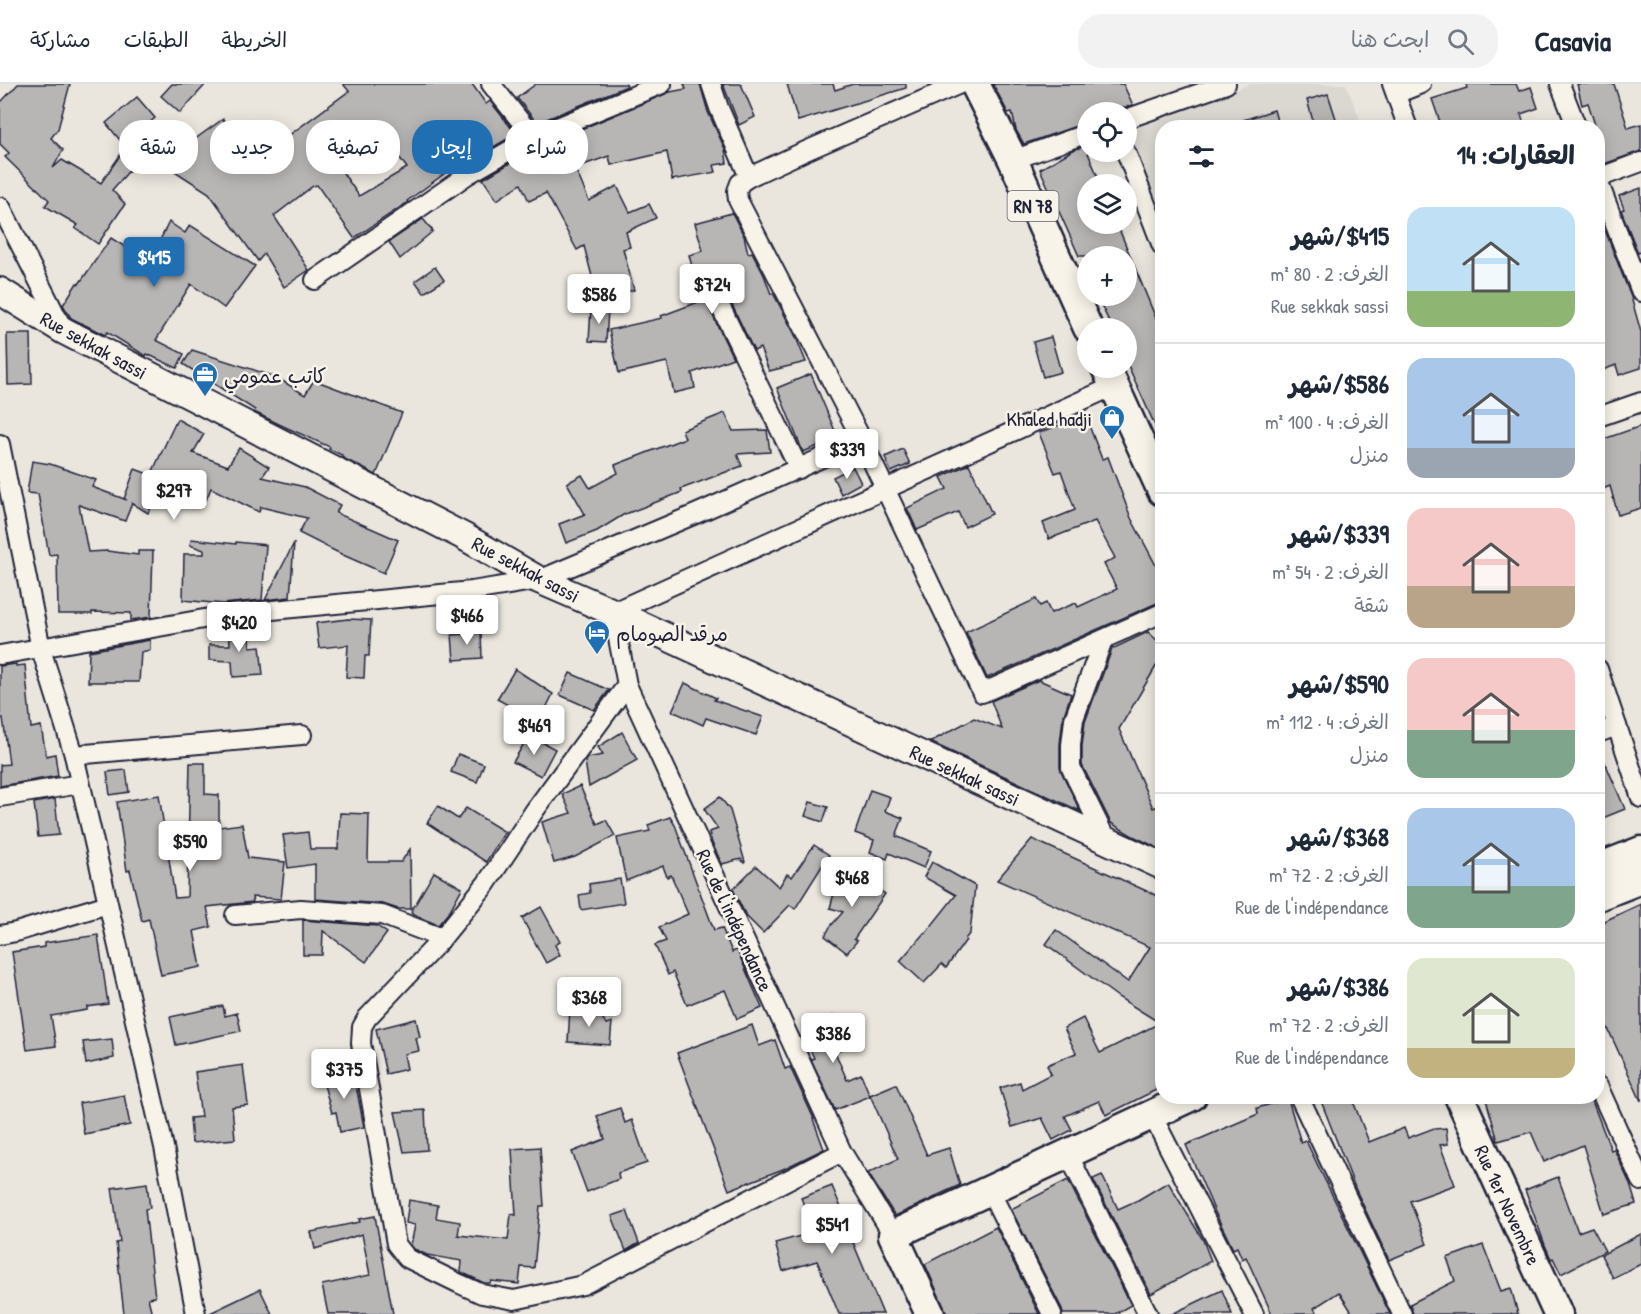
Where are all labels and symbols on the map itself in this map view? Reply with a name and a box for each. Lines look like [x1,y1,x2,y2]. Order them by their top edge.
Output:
road number: RN 78 [1008,191,1058,221]
pin: $415 [118,237,190,288]
pin: $724 [676,264,748,315]
pin: $586 [563,274,635,325]
street label: Rue sekkak sassi [36,305,152,385]
office icon: كاتب عمومي [190,360,220,398]
place label: كاتب عمومي [224,362,326,394]
shop icon: Khaled hadji [1097,403,1127,441]
place label: Khaled hadji [1006,405,1092,432]
pin: $339 [811,429,883,480]
pin: $297 [138,470,210,521]
street label: Rue sekkak sassi [468,529,584,609]
pin: $466 [431,595,503,646]
pin: $420 [203,602,275,653]
hotel icon: مرقد الصومام [582,618,612,656]
place label: مرقد الصومام [616,620,728,649]
pin: $469 [498,705,570,756]
street label: Rue sekkak sassi [906,738,1024,812]
pin: $590 [154,821,226,872]
street label: Rue de l'indépendance [690,845,780,995]
pin: $468 [816,857,888,908]
pin: $368 [553,977,625,1028]
pin: $386 [797,1013,869,1064]
pin: $375 [308,1049,380,1100]
street label: Rue 1er Novembre [1468,1141,1548,1269]
pin: $541 [796,1204,868,1255]

